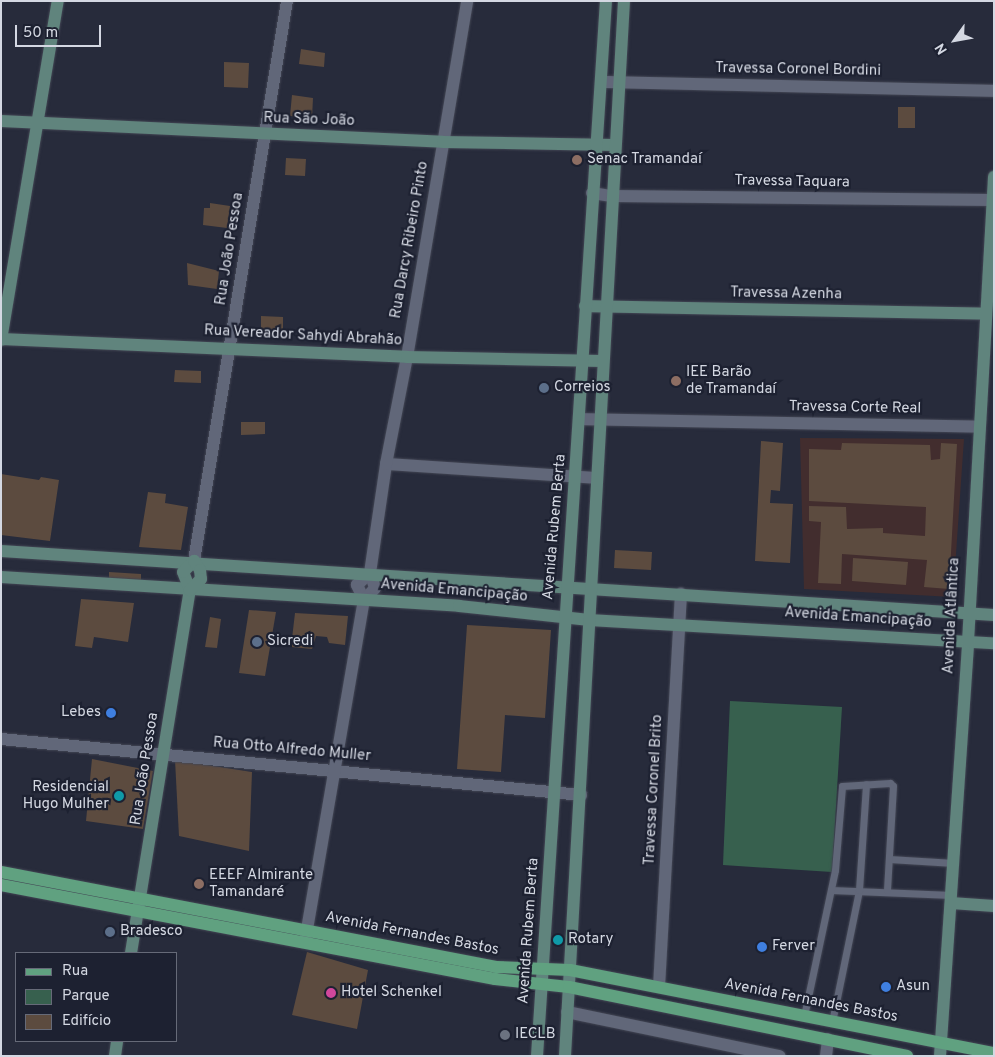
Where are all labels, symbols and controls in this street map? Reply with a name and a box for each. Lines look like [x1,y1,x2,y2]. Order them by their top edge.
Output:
scale bar [18,15,104,47]
north arrow [930,15,980,65]
text: 50 m [23,24,58,43]
text: N [932,39,952,57]
street label: Travessa Coronel Bordini [715,60,881,80]
street label: Rua São João [263,109,355,131]
place label: Senac Tramandaí [587,151,702,169]
marker: Senac Tramandaí [571,154,583,166]
street label: Rua Darcy Ribeiro Pinto [387,160,433,320]
street label: Travessa Taquara [734,172,850,192]
street label: Rua João Pessoa [212,191,248,307]
street label: Travessa Azenha [730,284,842,304]
street label: Rua Vereador Sahydi Abrahão [203,322,403,350]
place label: IEE Barão de Tramandaí [686,363,777,398]
marker: IEE Barão de Tramandaí [670,375,682,387]
place label: Correios [554,379,610,397]
marker: Correios [538,382,550,394]
street label: Travessa Corte Real [789,398,921,418]
street label: Avenida Rubem Berta [540,453,570,601]
street label: Avenida Atlântica [940,557,964,675]
street label: Avenida Emancipação [380,576,528,606]
street label: Avenida Emancipação [784,604,932,632]
place label: Sicredi [267,633,313,651]
marker: Sicredi [251,636,263,648]
place label: Lebes [61,704,101,722]
marker: Lebes [105,707,117,719]
street label: Rua João Pessoa [127,711,163,827]
street label: Travessa Coronel Brito [641,714,667,866]
street label: Rua Otto Alfredo Muller [212,734,372,766]
place label: Residencial Hugo Mulher [23,778,109,813]
marker: Residencial Hugo Mulher [113,790,125,802]
street label: Avenida Rubem Berta [515,857,543,1005]
place label: EEEF Almirante Tamandaré [209,866,314,901]
marker: EEEF Almirante Tamandaré [193,878,205,890]
street label: Avenida Fernandes Bastos [324,908,500,960]
place label: Bradesco [120,923,183,941]
marker: Bradesco [104,926,116,938]
place label: Rotary [568,931,613,949]
marker: Rotary [552,934,564,946]
place label: Ferver [772,938,815,956]
marker: Ferver [756,941,768,953]
legend [15,952,178,1042]
text: Rua [62,962,88,981]
street label: Avenida Fernandes Bastos [723,975,899,1027]
place label: Asun [896,978,930,996]
marker: Asun [880,981,892,993]
place label: Hotel Schenkel [341,984,442,1002]
text: Parque [62,987,110,1006]
marker: Hotel Schenkel [325,987,337,999]
text: Edifício [62,1012,111,1031]
place label: IECLB [515,1026,556,1044]
marker: IECLB [499,1029,511,1041]

